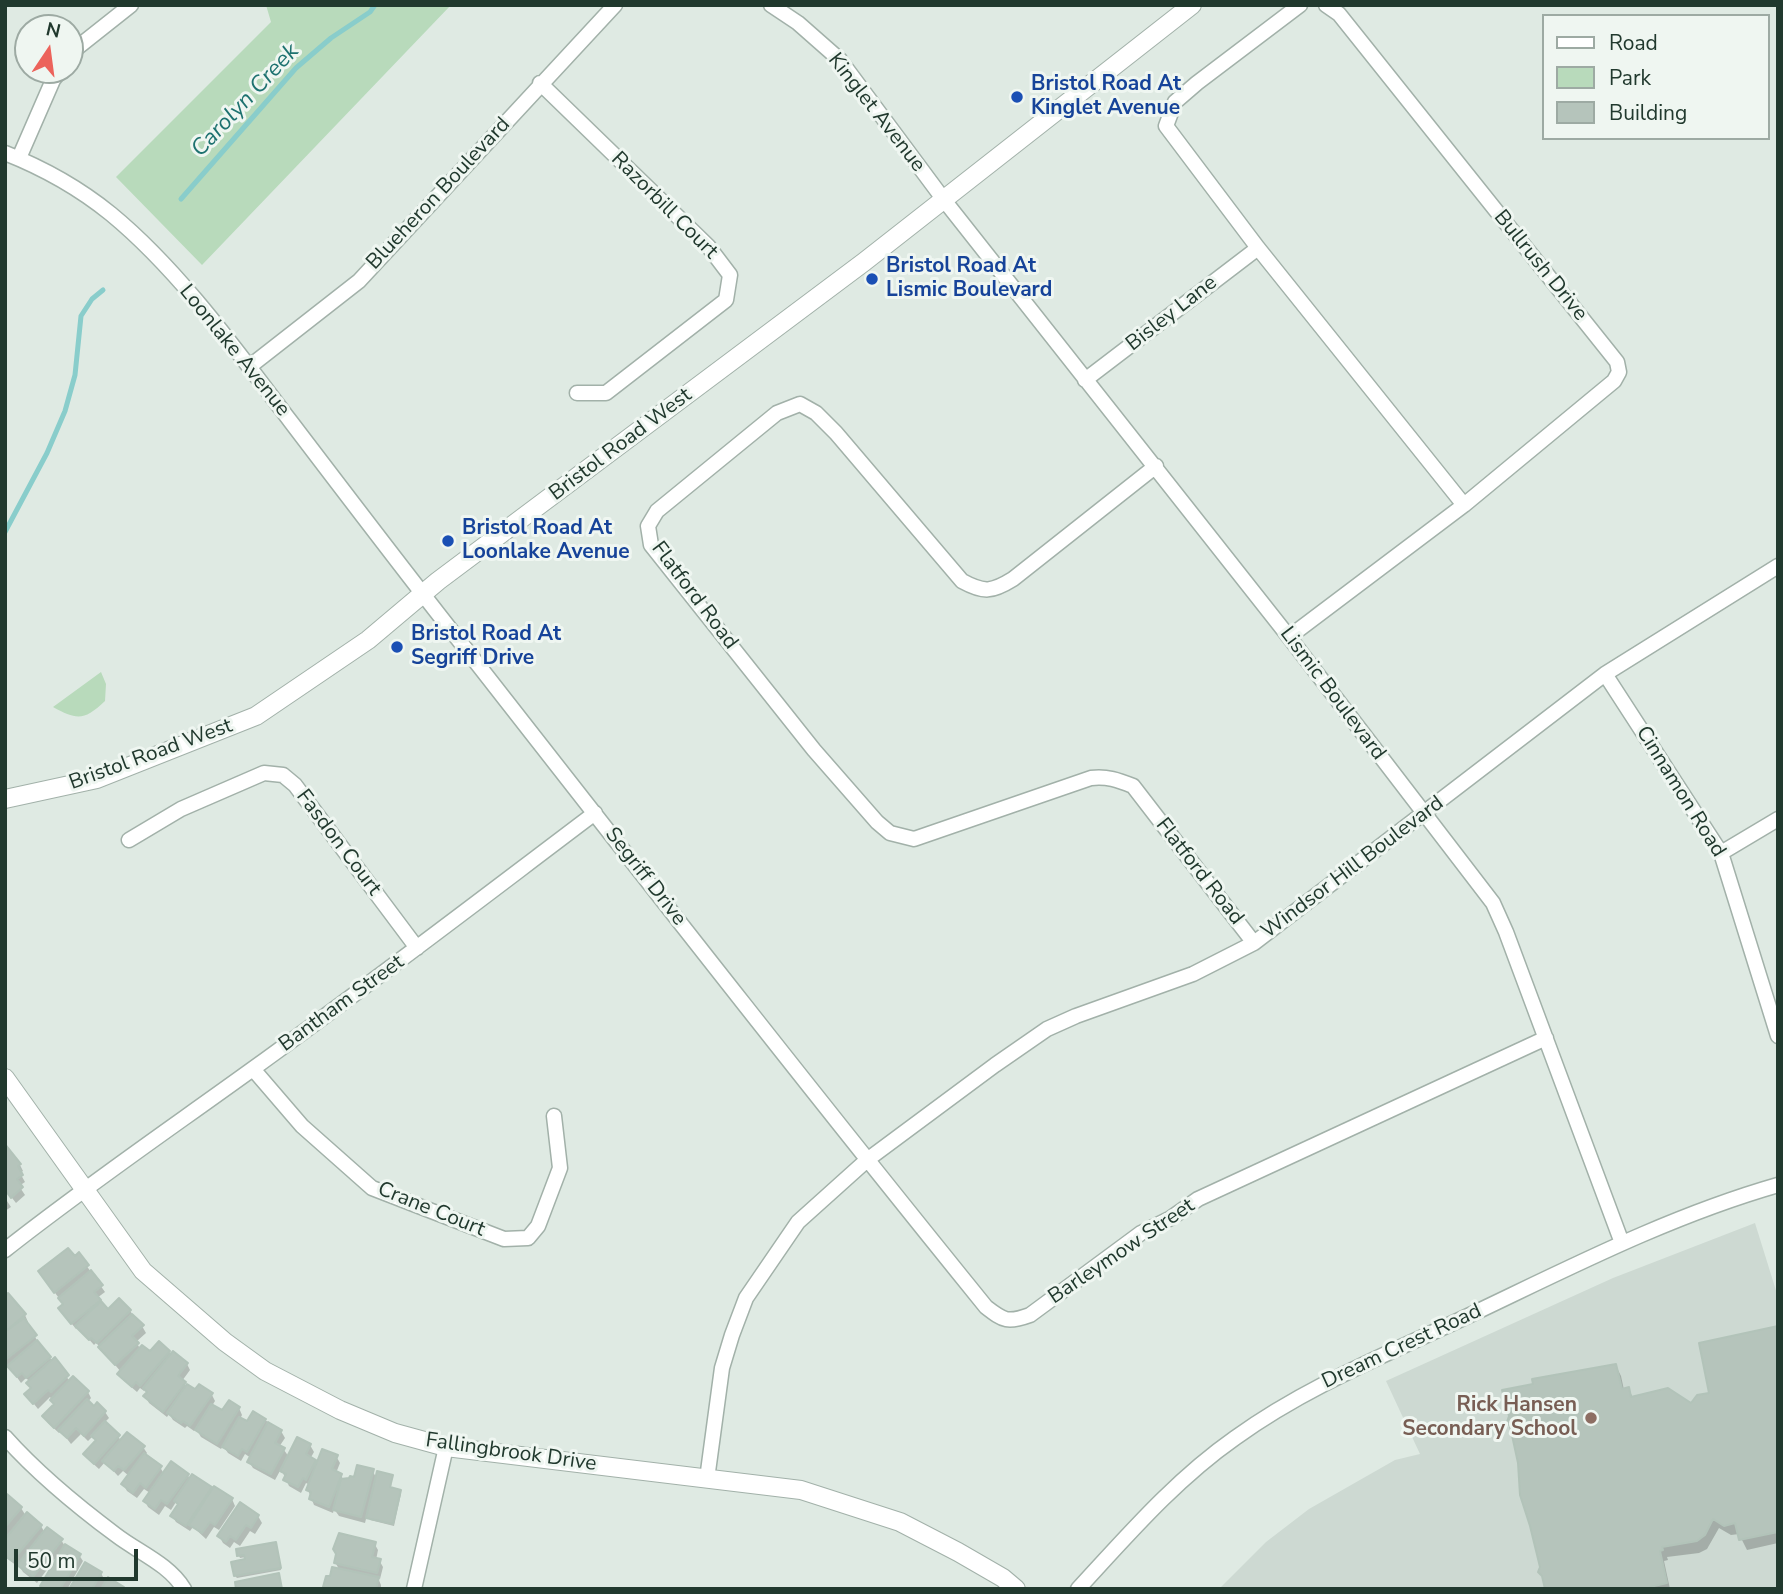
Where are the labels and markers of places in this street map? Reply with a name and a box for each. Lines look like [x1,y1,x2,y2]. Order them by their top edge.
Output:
place label: Bristol Road At Kinglet Avenue [1031,72,1181,122]
marker: Bristol Road At Kinglet Avenue [1009,89,1025,105]
place label: Bristol Road At Lismic Boulevard [886,254,1052,304]
marker: Bristol Road At Lismic Boulevard [864,271,880,287]
place label: Bristol Road At Loonlake Avenue [462,516,630,566]
marker: Bristol Road At Loonlake Avenue [440,533,456,549]
place label: Bristol Road At Segriff Drive [411,622,561,672]
marker: Bristol Road At Segriff Drive [389,639,405,655]
place label: Rick Hansen Secondary School [1402,1393,1577,1443]
marker: Rick Hansen Secondary School [1583,1410,1599,1426]

